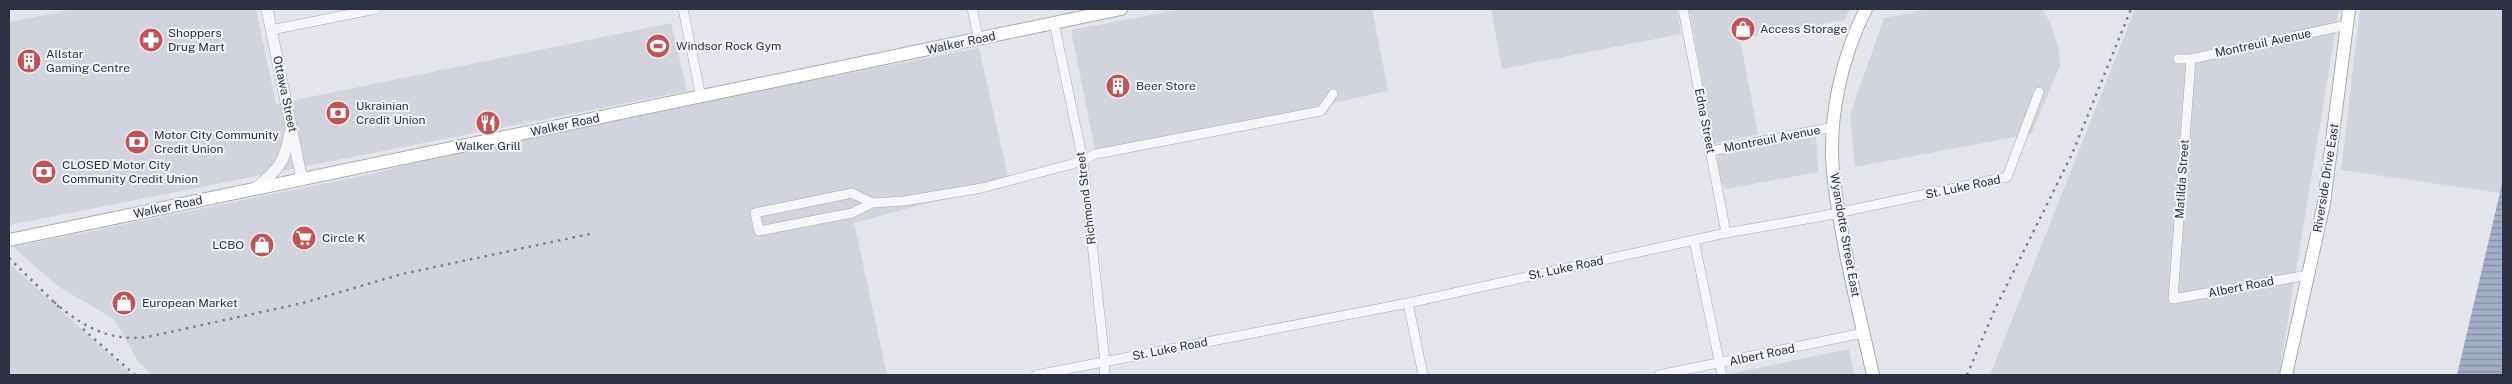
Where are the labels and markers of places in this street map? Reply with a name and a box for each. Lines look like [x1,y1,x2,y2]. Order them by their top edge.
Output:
shop icon: Access Storage [1730,16,1756,42]
place label: Access Storage [1760,22,1848,36]
place label: Shoppers Drug Mart [168,26,225,54]
pharmacy icon: Shoppers Drug Mart [138,27,164,53]
sports icon: Windsor Rock Gym [645,33,671,59]
place label: Windsor Rock Gym [676,39,781,53]
place label: Allstar Gaming Centre [46,47,130,75]
building icon: Allstar Gaming Centre [16,48,42,74]
building icon: Beer Store [1105,73,1131,99]
place label: Beer Store [1136,79,1196,93]
place label: Ukrainian Credit Union [356,99,426,127]
bank icon: Ukrainian Credit Union [325,100,351,126]
restaurant icon: Walker Grill [475,110,501,136]
place label: Motor City Community Credit Union [154,128,280,156]
bank icon: Motor City Community Credit Union [124,129,150,155]
place label: Walker Grill [455,139,521,153]
place label: CLOSED Motor City Community Credit Union [62,158,198,186]
bank icon: CLOSED Motor City Community Credit Union [31,159,57,185]
supermarket icon: Circle K [291,225,317,251]
place label: Circle K [322,231,366,245]
shop icon: LCBO [249,232,275,258]
place label: LCBO [212,238,244,252]
shop icon: European Market [111,290,137,316]
place label: European Market [142,296,238,310]

